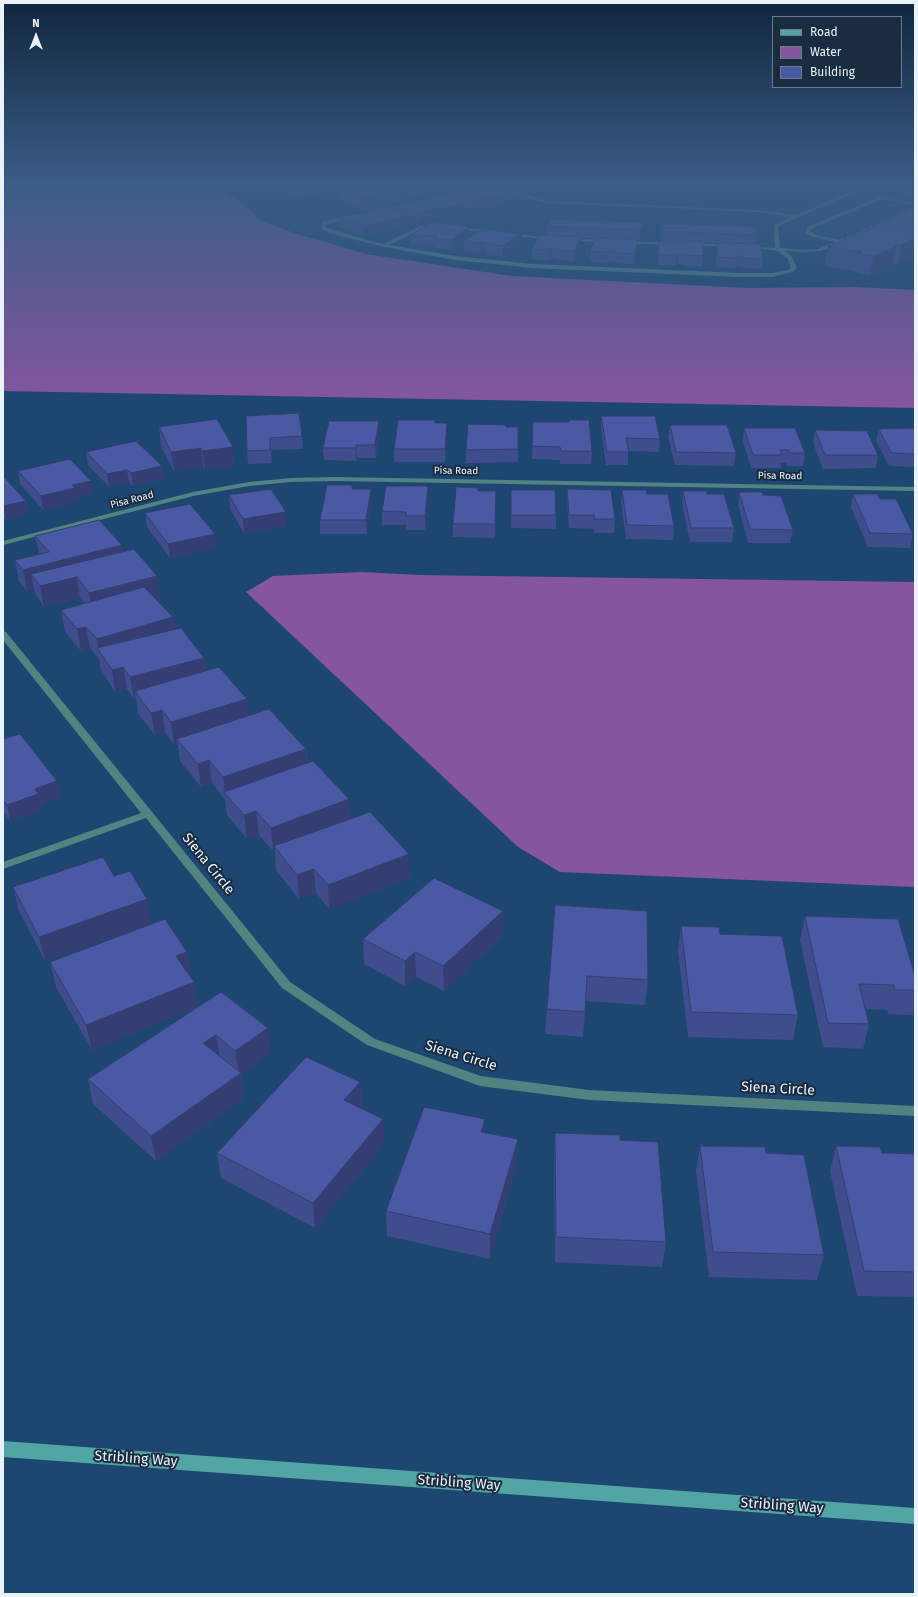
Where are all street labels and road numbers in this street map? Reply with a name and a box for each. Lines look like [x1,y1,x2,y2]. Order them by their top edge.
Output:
street label: Pisa Road [434,465,478,477]
street label: Pisa Road [758,470,802,482]
street label: Pisa Road [109,489,155,511]
street label: Siena Circle [178,830,238,898]
street label: Siena Circle [423,1037,499,1075]
street label: Siena Circle [741,1079,815,1099]
street label: Stribling Way [94,1448,178,1470]
street label: Stribling Way [417,1472,501,1494]
street label: Stribling Way [740,1495,824,1517]

